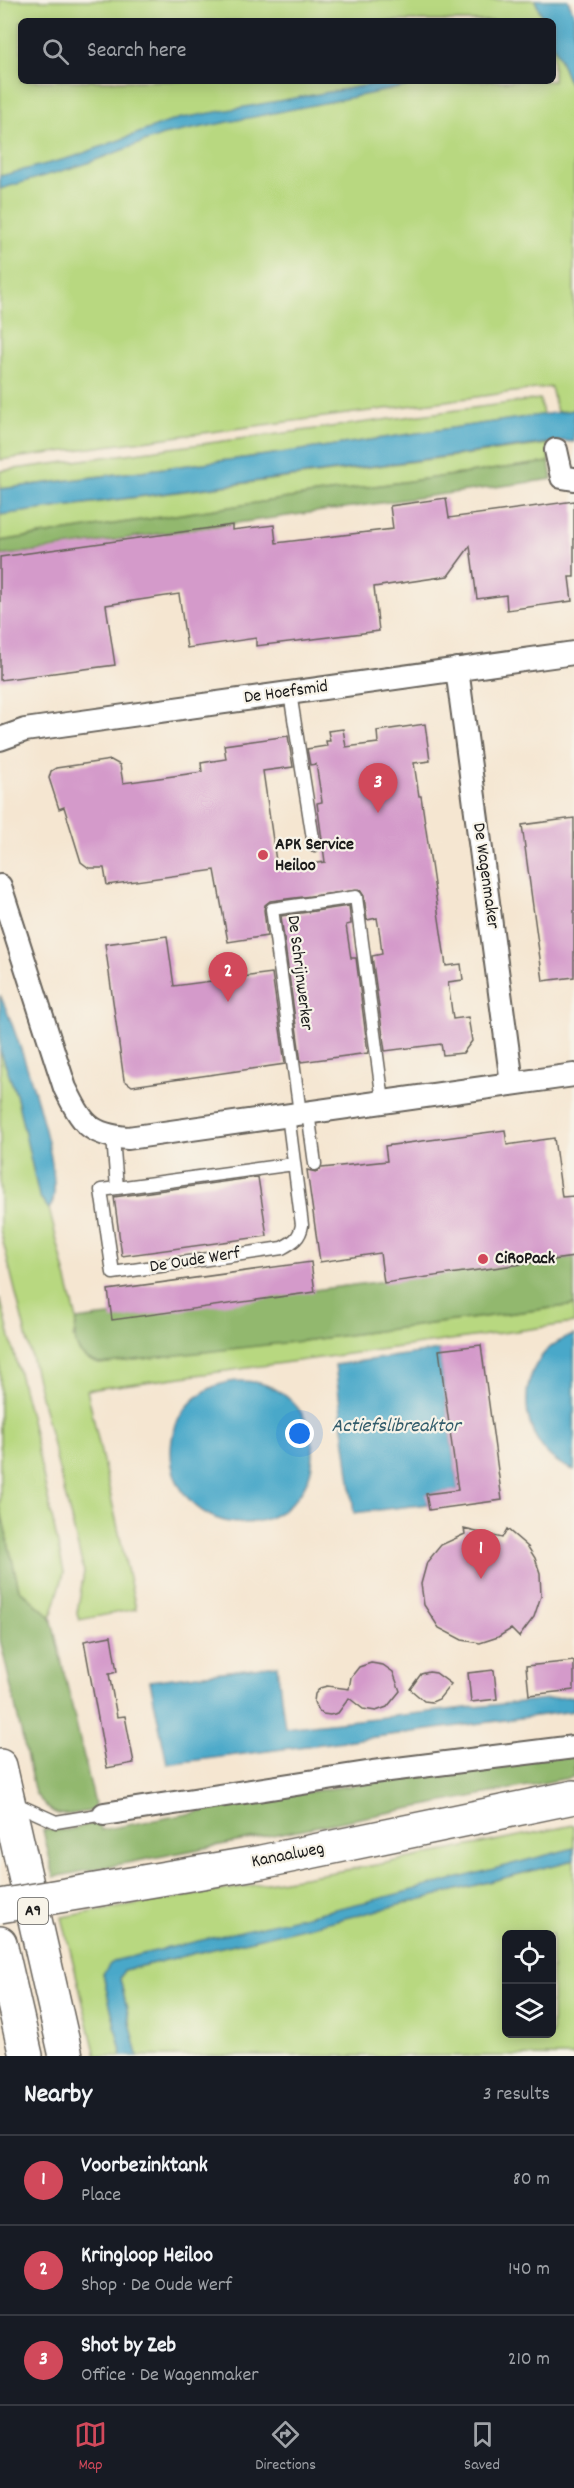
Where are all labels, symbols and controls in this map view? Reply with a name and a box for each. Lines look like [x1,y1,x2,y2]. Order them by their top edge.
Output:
search box [18,18,556,84]
icon: search [39,35,72,68]
text: Search here [87,36,186,67]
street label: De Hoefsmid [242,675,330,711]
pin: 3 [358,764,398,813]
street label: De Wagenmaker [465,821,505,931]
place label: APK Service Heiloo [275,833,354,879]
marker: APK Service Heiloo [256,848,270,862]
street label: De Schrijnwerker [280,914,319,1032]
pin: 2 [208,952,248,1002]
street label: De Oude Werf [148,1241,243,1280]
place label: CiRoPack [495,1247,556,1272]
marker: CiRoPack [476,1252,490,1266]
water label: Actiefslibreaktor [332,1413,463,1441]
your location [285,1419,314,1448]
pin: 1 [462,1530,500,1579]
street label: Kanaalweg [249,1837,327,1875]
road number: A9 [18,1898,48,1924]
map controls [502,1930,556,2038]
button: locate [502,1930,556,1984]
button: layers [502,1984,556,2038]
text: Nearby [24,2077,92,2114]
text: 3 results [483,2081,550,2109]
text: Voorbezinktank [81,2151,208,2182]
text: 1 [41,2166,46,2194]
text: 80 m [513,2166,550,2194]
text: Place [81,2182,121,2210]
text: Kringloop Heiloo [81,2241,213,2272]
text: 2 [39,2256,48,2284]
text: 140 m [508,2256,550,2284]
text: Shop · De Oude Werf [81,2272,232,2300]
text: Shot by Zeb [81,2331,176,2362]
text: 3 [39,2346,48,2374]
text: 210 m [508,2346,550,2374]
text: Office · De Wagenmaker [81,2362,259,2390]
tab: Map [74,2418,107,2477]
tab: Directions [255,2418,316,2477]
tab: Saved [464,2418,500,2477]

